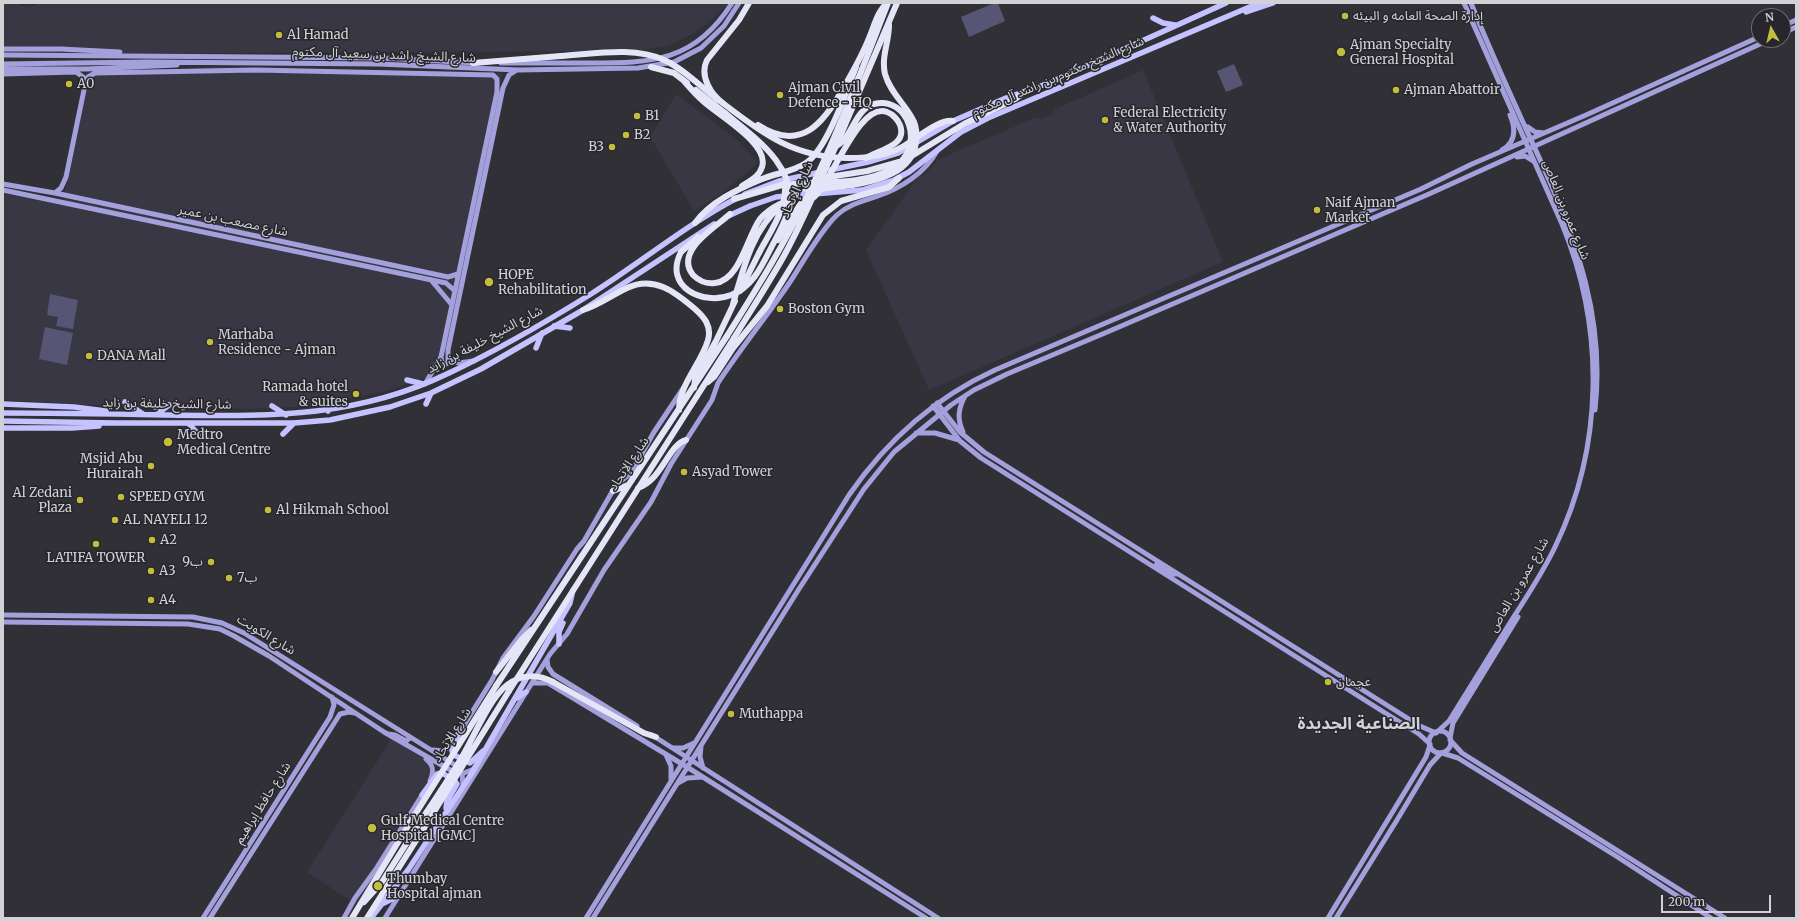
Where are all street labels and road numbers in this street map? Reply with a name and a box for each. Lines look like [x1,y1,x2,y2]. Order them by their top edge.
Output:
street label: شارع الشيخ مكتوم بن راشد آل مكتوم [969,34,1147,120]
street label: شارع الشيخ راشد بن سعيد آل مكتوم [292,44,476,66]
street label: شارع عمرو بن العاص [1539,158,1593,262]
street label: شارع الإتحاد [777,159,817,221]
street label: شارع مصعب بن عمير [177,202,289,240]
street label: شارع الشيخ خليفة بن زايد [424,303,546,377]
street label: شارع الشيخ خليفة بن زايد [102,395,232,413]
street label: شارع الإتحاد [605,434,653,494]
street label: شارع عمرو بن العاص [1486,535,1552,635]
street label: شارع الكويت [234,611,298,659]
street label: شارع الإتحاد [429,705,475,765]
street label: شارع حافظ إبراهيم [232,759,294,847]

